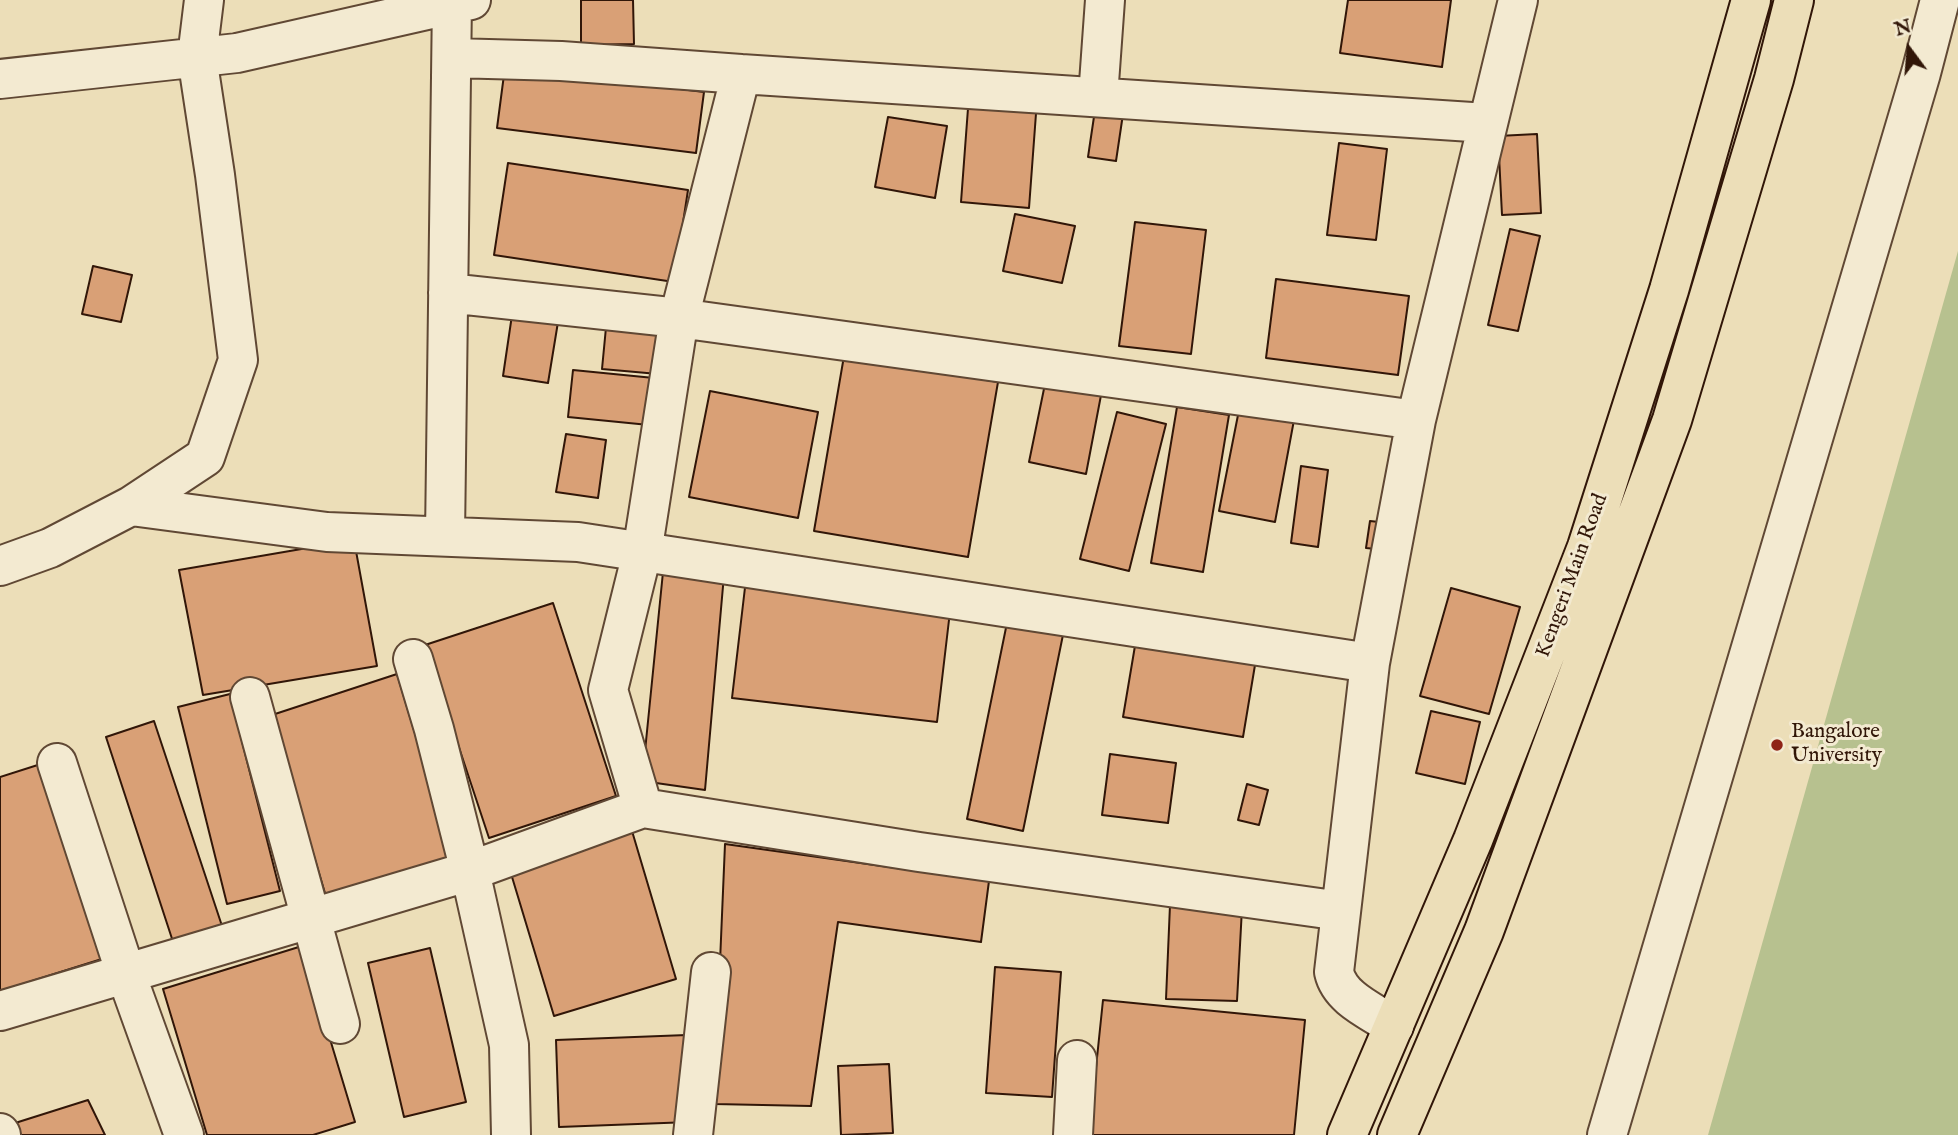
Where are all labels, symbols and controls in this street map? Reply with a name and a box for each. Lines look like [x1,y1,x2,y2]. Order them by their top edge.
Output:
north arrow [1874,14,1944,84]
text: N [1892,15,1914,43]
street label: Kengeri Main Road [1532,491,1614,661]
place label: Bangalore University [1791,720,1882,770]
marker: Bangalore University [1769,737,1785,753]

